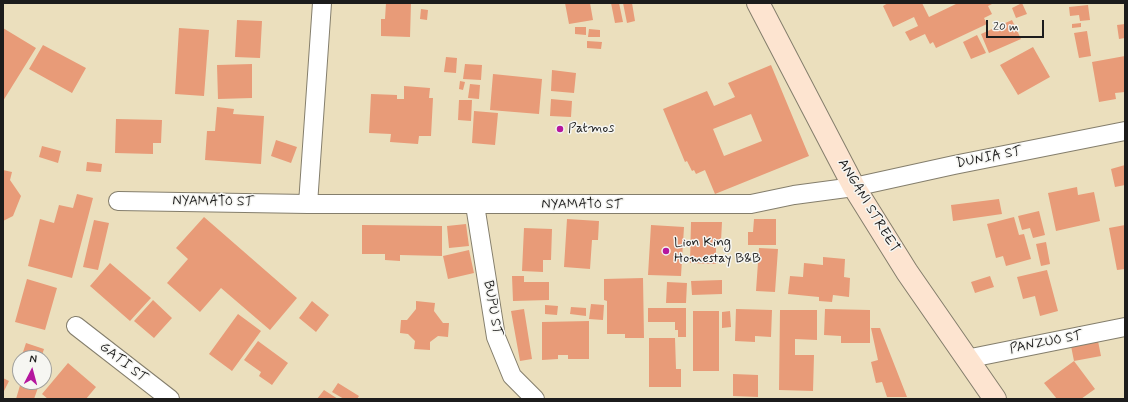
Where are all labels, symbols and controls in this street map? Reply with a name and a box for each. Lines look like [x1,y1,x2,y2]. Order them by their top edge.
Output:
scale bar [988,12,1046,38]
text: 20 m [993,19,1019,35]
place label: Patmos [568,121,614,137]
marker: Patmos [555,124,565,134]
street label: DUNIA ST [955,143,1023,173]
street label: ANGANI STREET [833,156,903,256]
street label: NYAMATO ST [172,193,254,211]
street label: NYAMATO ST [541,197,623,213]
place label: Lion King Homestay B&B [674,235,761,268]
marker: Lion King Homestay B&B [661,246,671,256]
street label: BUPU ST [479,279,505,337]
street label: PANZUO ST [1008,328,1084,358]
street label: GATI ST [96,339,150,387]
north arrow [12,350,52,390]
text: N [29,352,38,366]

